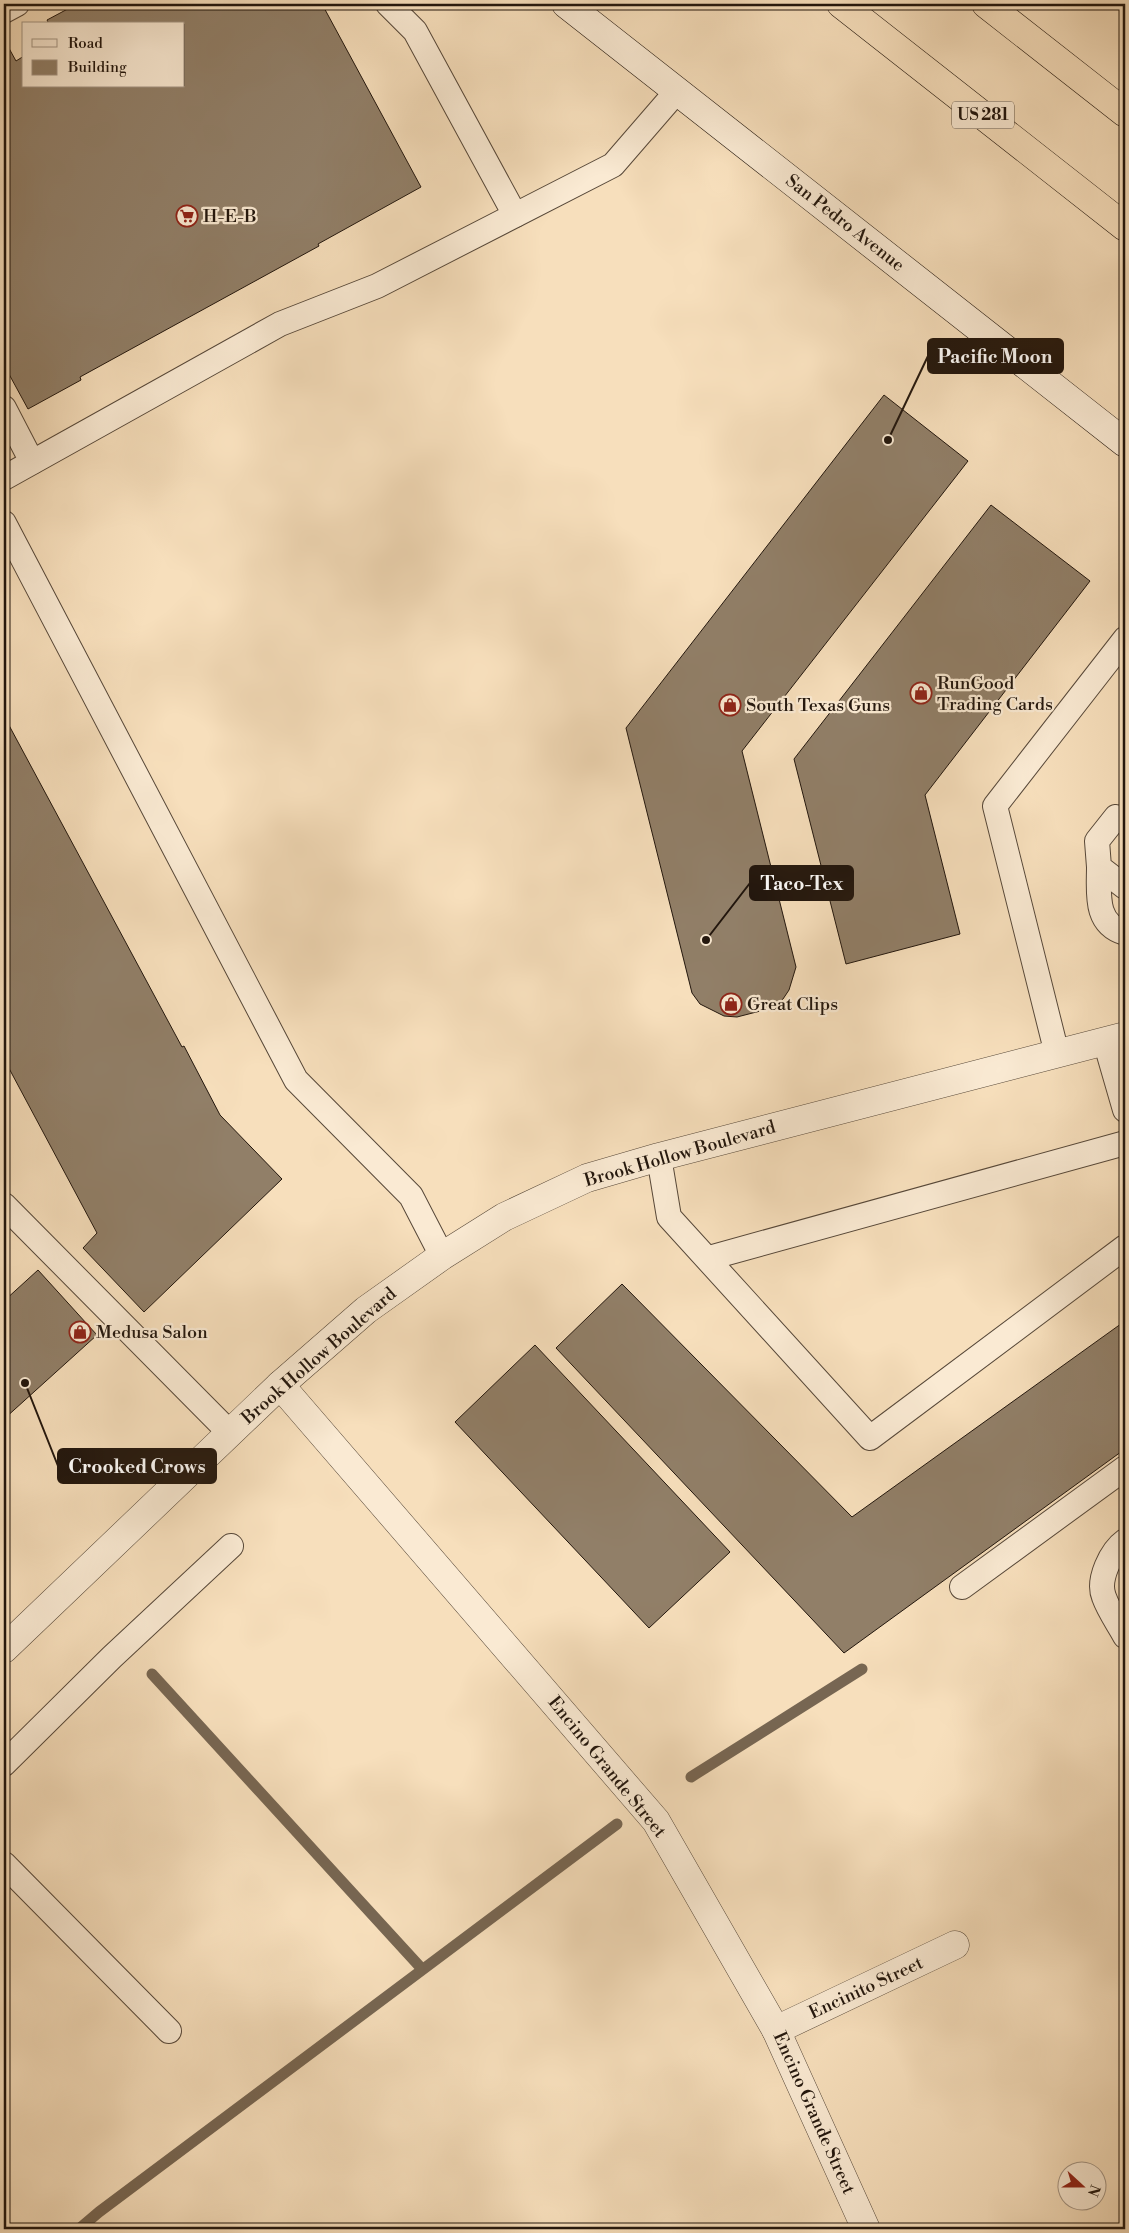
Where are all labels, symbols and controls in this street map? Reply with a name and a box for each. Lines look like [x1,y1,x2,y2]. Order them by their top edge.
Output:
legend [22,22,185,88]
text: Road [68,34,103,53]
text: Building [67,58,127,77]
road number: US 281 [952,102,1014,128]
street label: San Pedro Avenue [781,169,909,277]
supermarket icon: H-E-B [175,204,199,228]
place label: H-E-B [203,205,257,228]
callout: Pacific Moon [928,339,1063,373]
text: Pacific Moon [938,345,1053,369]
place label: RunGood Trading Cards [937,672,1053,716]
shop icon: RunGood Trading Cards [909,681,933,705]
shop icon: South Texas Guns [718,693,742,717]
place label: South Texas Guns [746,694,890,717]
callout: Taco-Tex [750,866,853,900]
text: Taco-Tex [761,872,843,896]
shop icon: Great Clips [719,992,743,1016]
place label: Great Clips [747,993,838,1016]
street label: Brook Hollow Boulevard [581,1115,779,1193]
street label: Brook Hollow Boulevard [236,1282,402,1430]
shop icon: Medusa Salon [68,1320,92,1344]
place label: Medusa Salon [96,1321,208,1344]
callout: Crooked Crows [58,1449,216,1483]
text: Crooked Crows [68,1455,206,1479]
street label: Encino Grande Street [543,1692,672,1843]
street label: Encinito Street [805,1951,927,2025]
street label: Encino Grande Street [768,2028,860,2198]
north arrow [1056,2160,1106,2210]
text: N [1083,2182,1104,2199]

